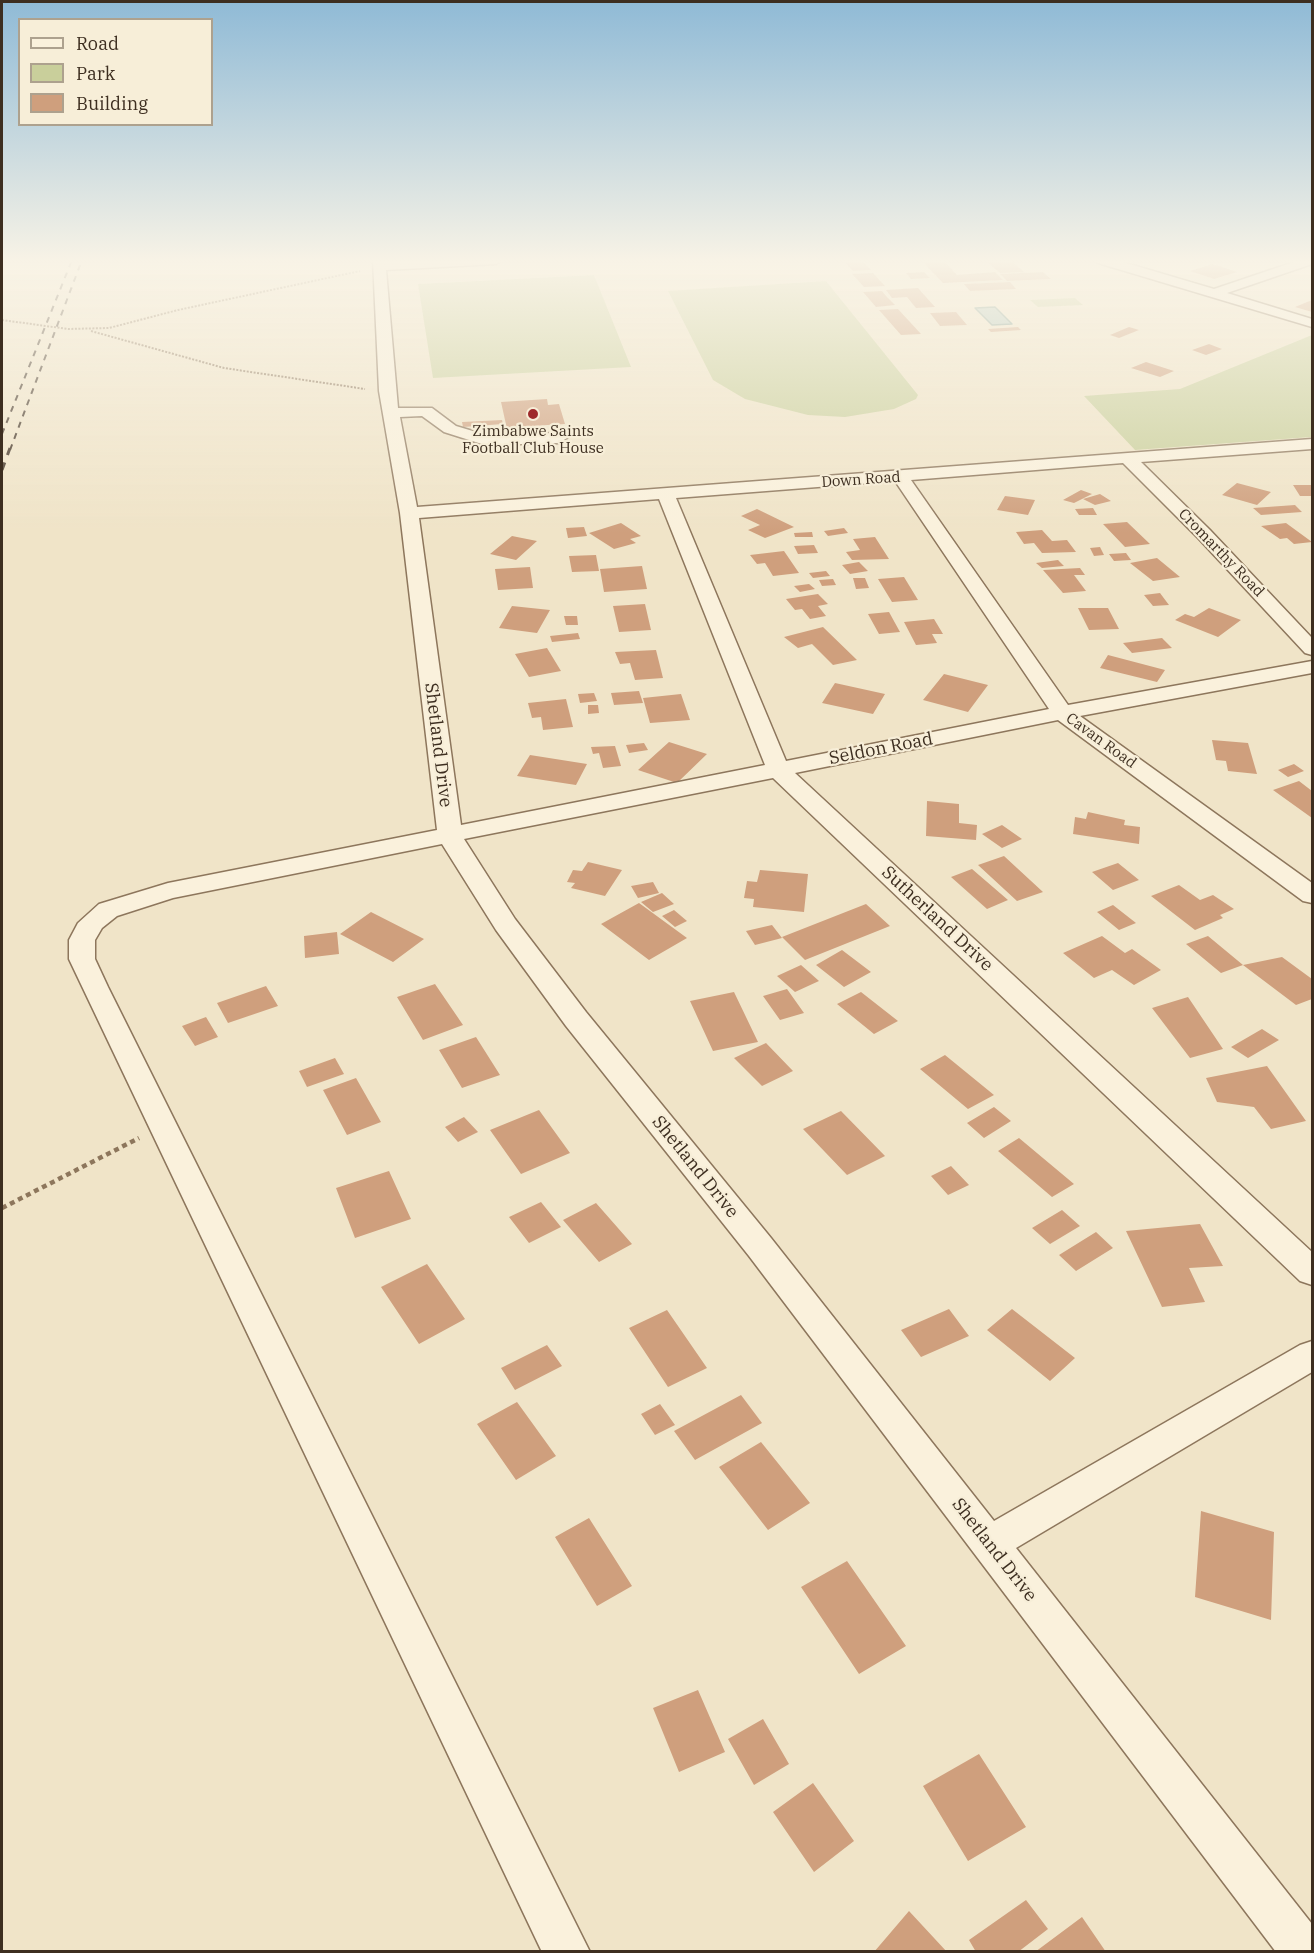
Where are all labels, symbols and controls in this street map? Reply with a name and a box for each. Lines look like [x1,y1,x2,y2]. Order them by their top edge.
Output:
legend [18,18,213,126]
text: Road [76,32,119,55]
text: Park [76,62,115,85]
text: Building [76,92,148,115]
marker: Zimbabwe Saints Football Club House [526,407,540,421]
place label: Zimbabwe Saints Football Club House [462,423,604,458]
street label: Down Road [821,468,901,492]
street label: Cromarthy Road [1174,505,1268,601]
street label: Shetland Drive [420,682,456,808]
street label: Cavan Road [1062,709,1140,773]
street label: Seldon Road [827,728,935,770]
street label: Sutherland Drive [877,862,997,976]
street label: Shetland Drive [647,1112,743,1222]
street label: Shetland Drive [947,1494,1041,1606]

